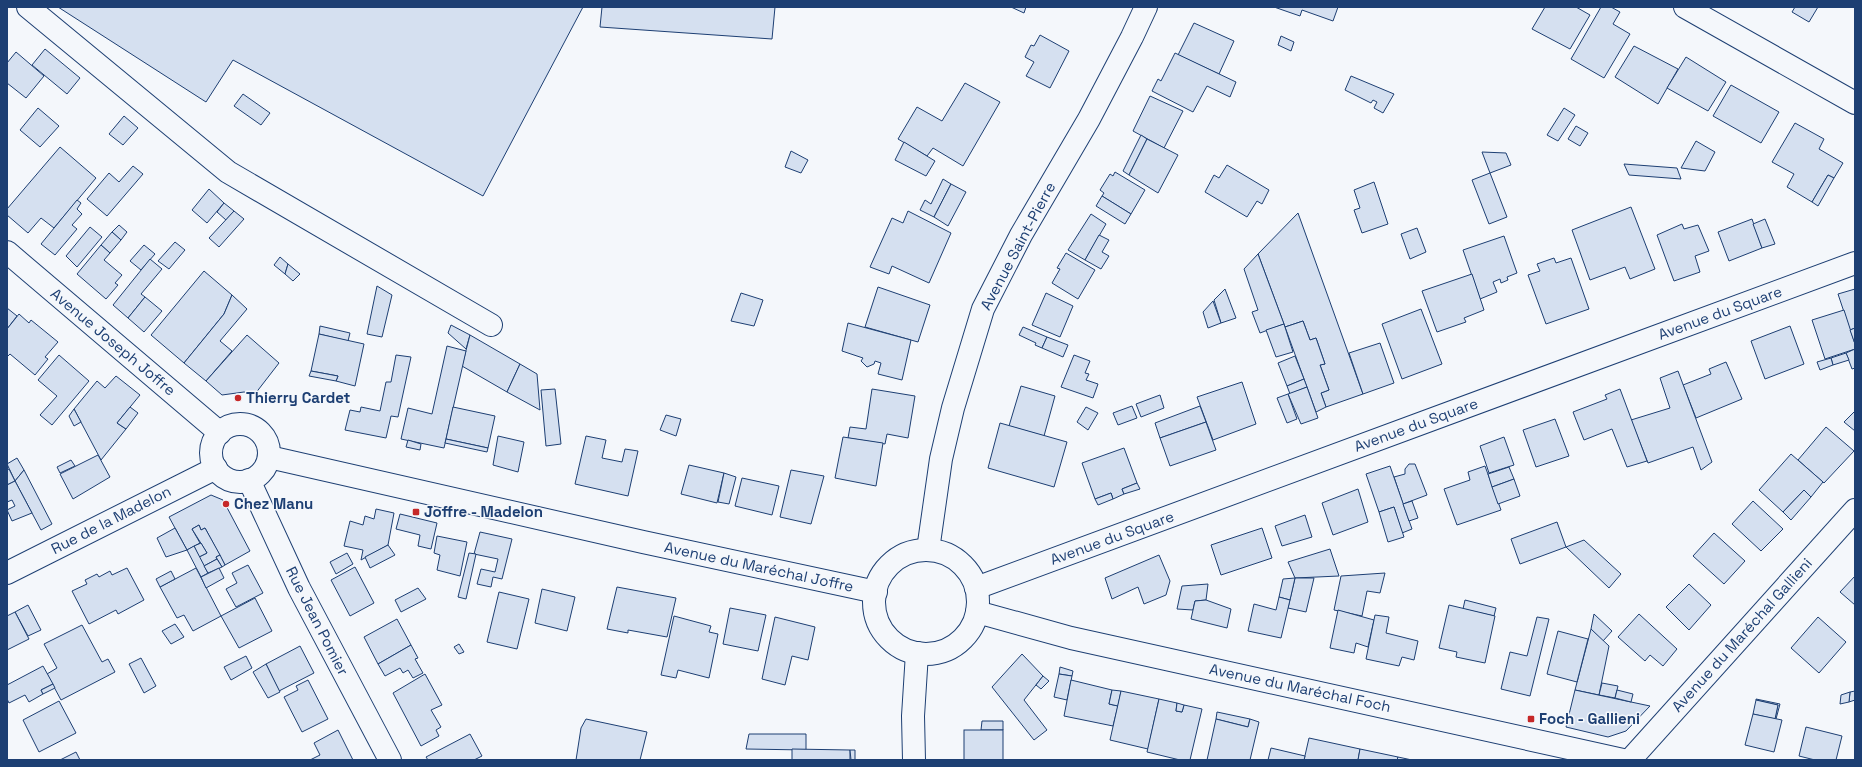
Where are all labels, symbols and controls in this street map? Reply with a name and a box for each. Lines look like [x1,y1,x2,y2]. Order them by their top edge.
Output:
street label: Avenue Saint-Pierre [976,178,1059,313]
street label: Avenue du Square [1655,281,1784,344]
street label: Avenue Joseph Joffre [47,284,180,400]
place label: Thierry Cardet [246,388,351,407]
marker: Thierry Cardet [233,393,243,403]
street label: Avenue du Square [1351,393,1480,456]
street label: Rue de la Madelon [48,481,174,558]
place label: Chez Manu [234,494,313,513]
marker: Chez Manu [221,499,231,509]
place label: Joffre - Madelon [424,502,543,521]
street label: Avenue du Square [1047,506,1176,569]
marker: Joffre - Madelon [411,507,421,517]
street label: Avenue du Maréchal Joffre [663,537,856,596]
street label: Avenue du Maréchal Gallieni [1667,554,1816,716]
street label: Rue Jean Pomier [282,563,353,679]
street label: Avenue du Maréchal Foch [1208,659,1393,716]
place label: Foch - Gallieni [1539,709,1640,728]
marker: Foch - Gallieni [1526,714,1536,724]

